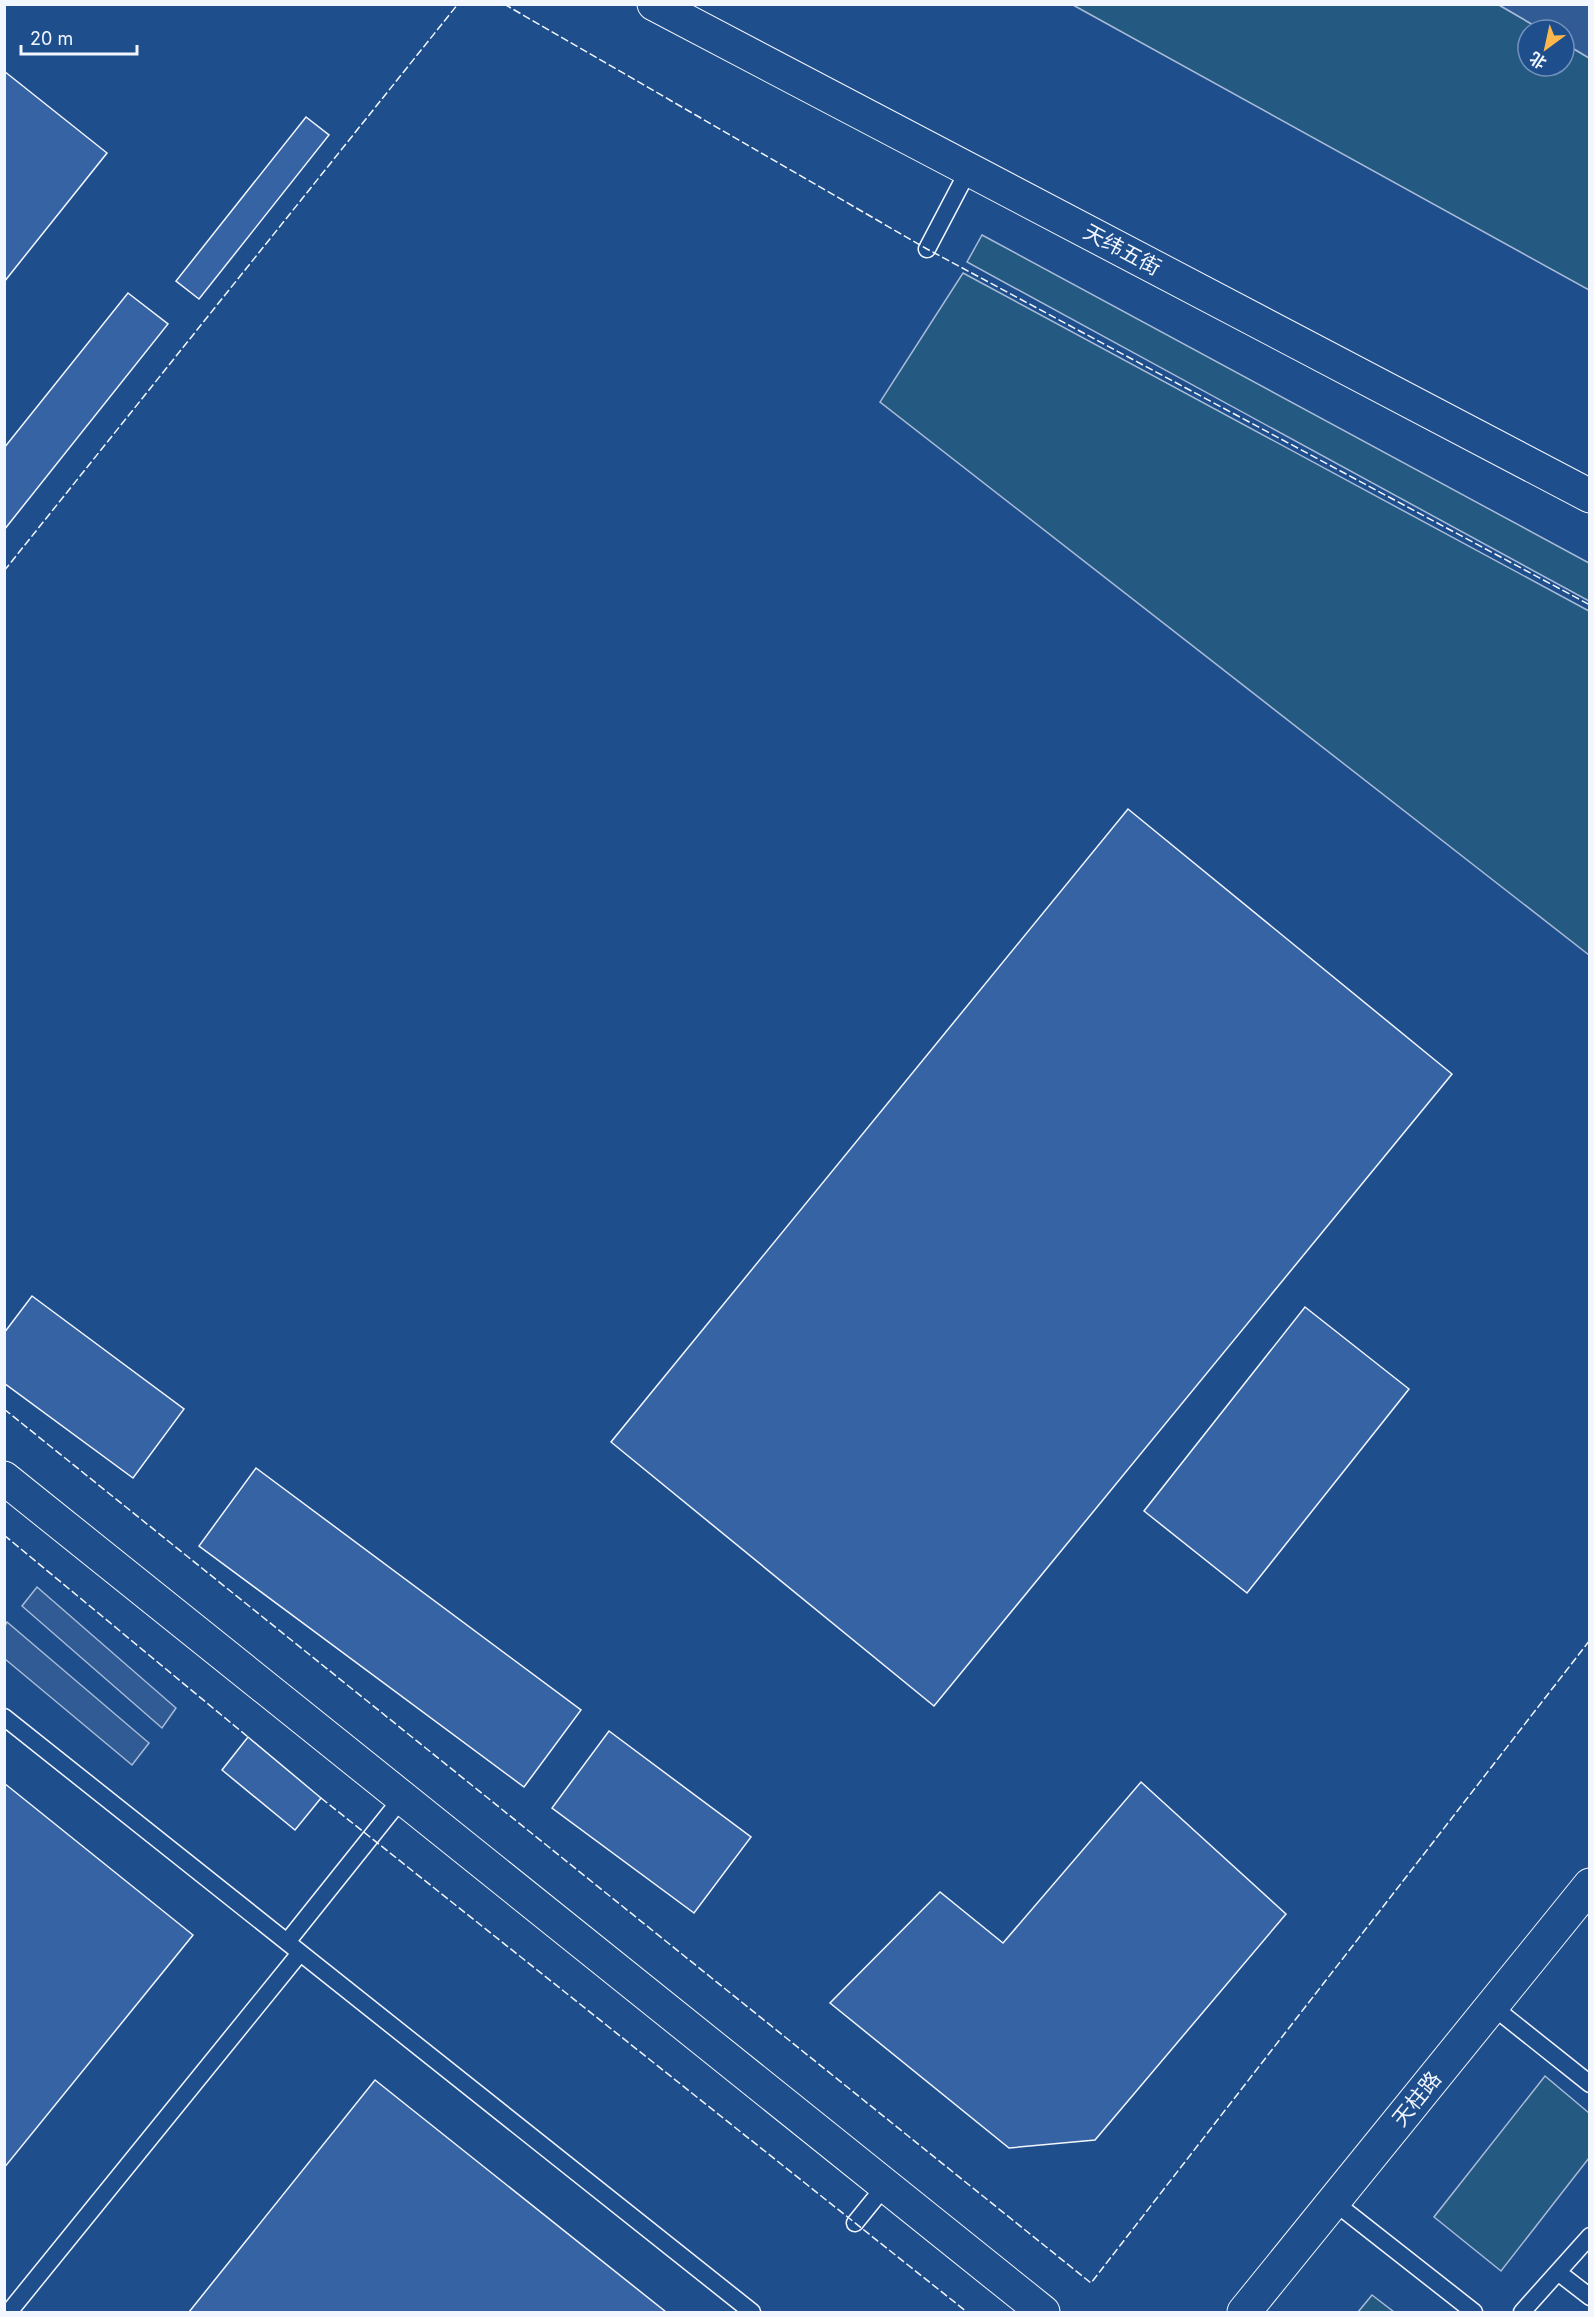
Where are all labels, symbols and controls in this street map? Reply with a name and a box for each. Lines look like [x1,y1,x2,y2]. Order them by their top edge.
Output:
scale bar [21,18,136,56]
north arrow [1516,18,1576,78]
text: 20 m [30,28,73,49]
text: 北 [1526,48,1550,73]
street label: 天纬五街 [1079,219,1165,280]
street label: 天柱路 [1387,2066,1446,2131]

